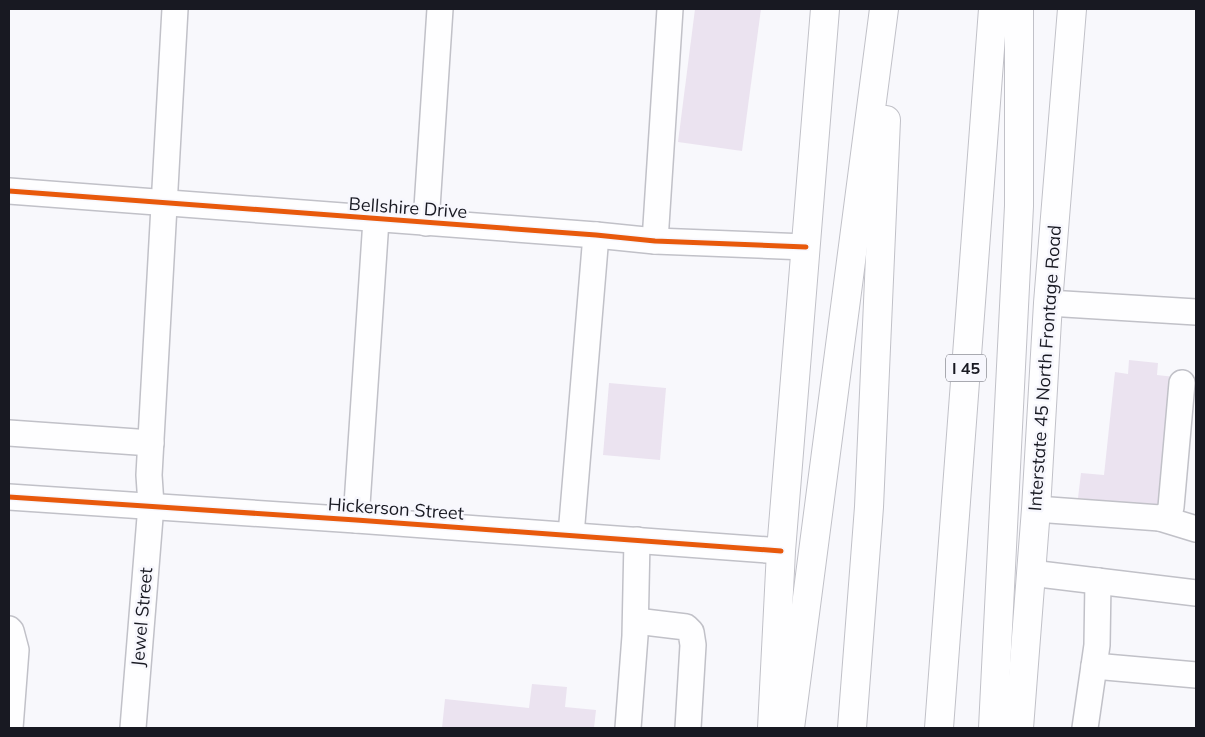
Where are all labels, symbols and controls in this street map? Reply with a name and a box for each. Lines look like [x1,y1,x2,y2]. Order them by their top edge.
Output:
street label: Bellshire Drive [348,192,468,223]
street label: Interstate 45 North Frontage Road [1023,224,1066,512]
road number: I 45 [946,354,986,382]
street label: Hickerson Street [327,492,465,525]
street label: Jewel Street [126,566,157,668]

